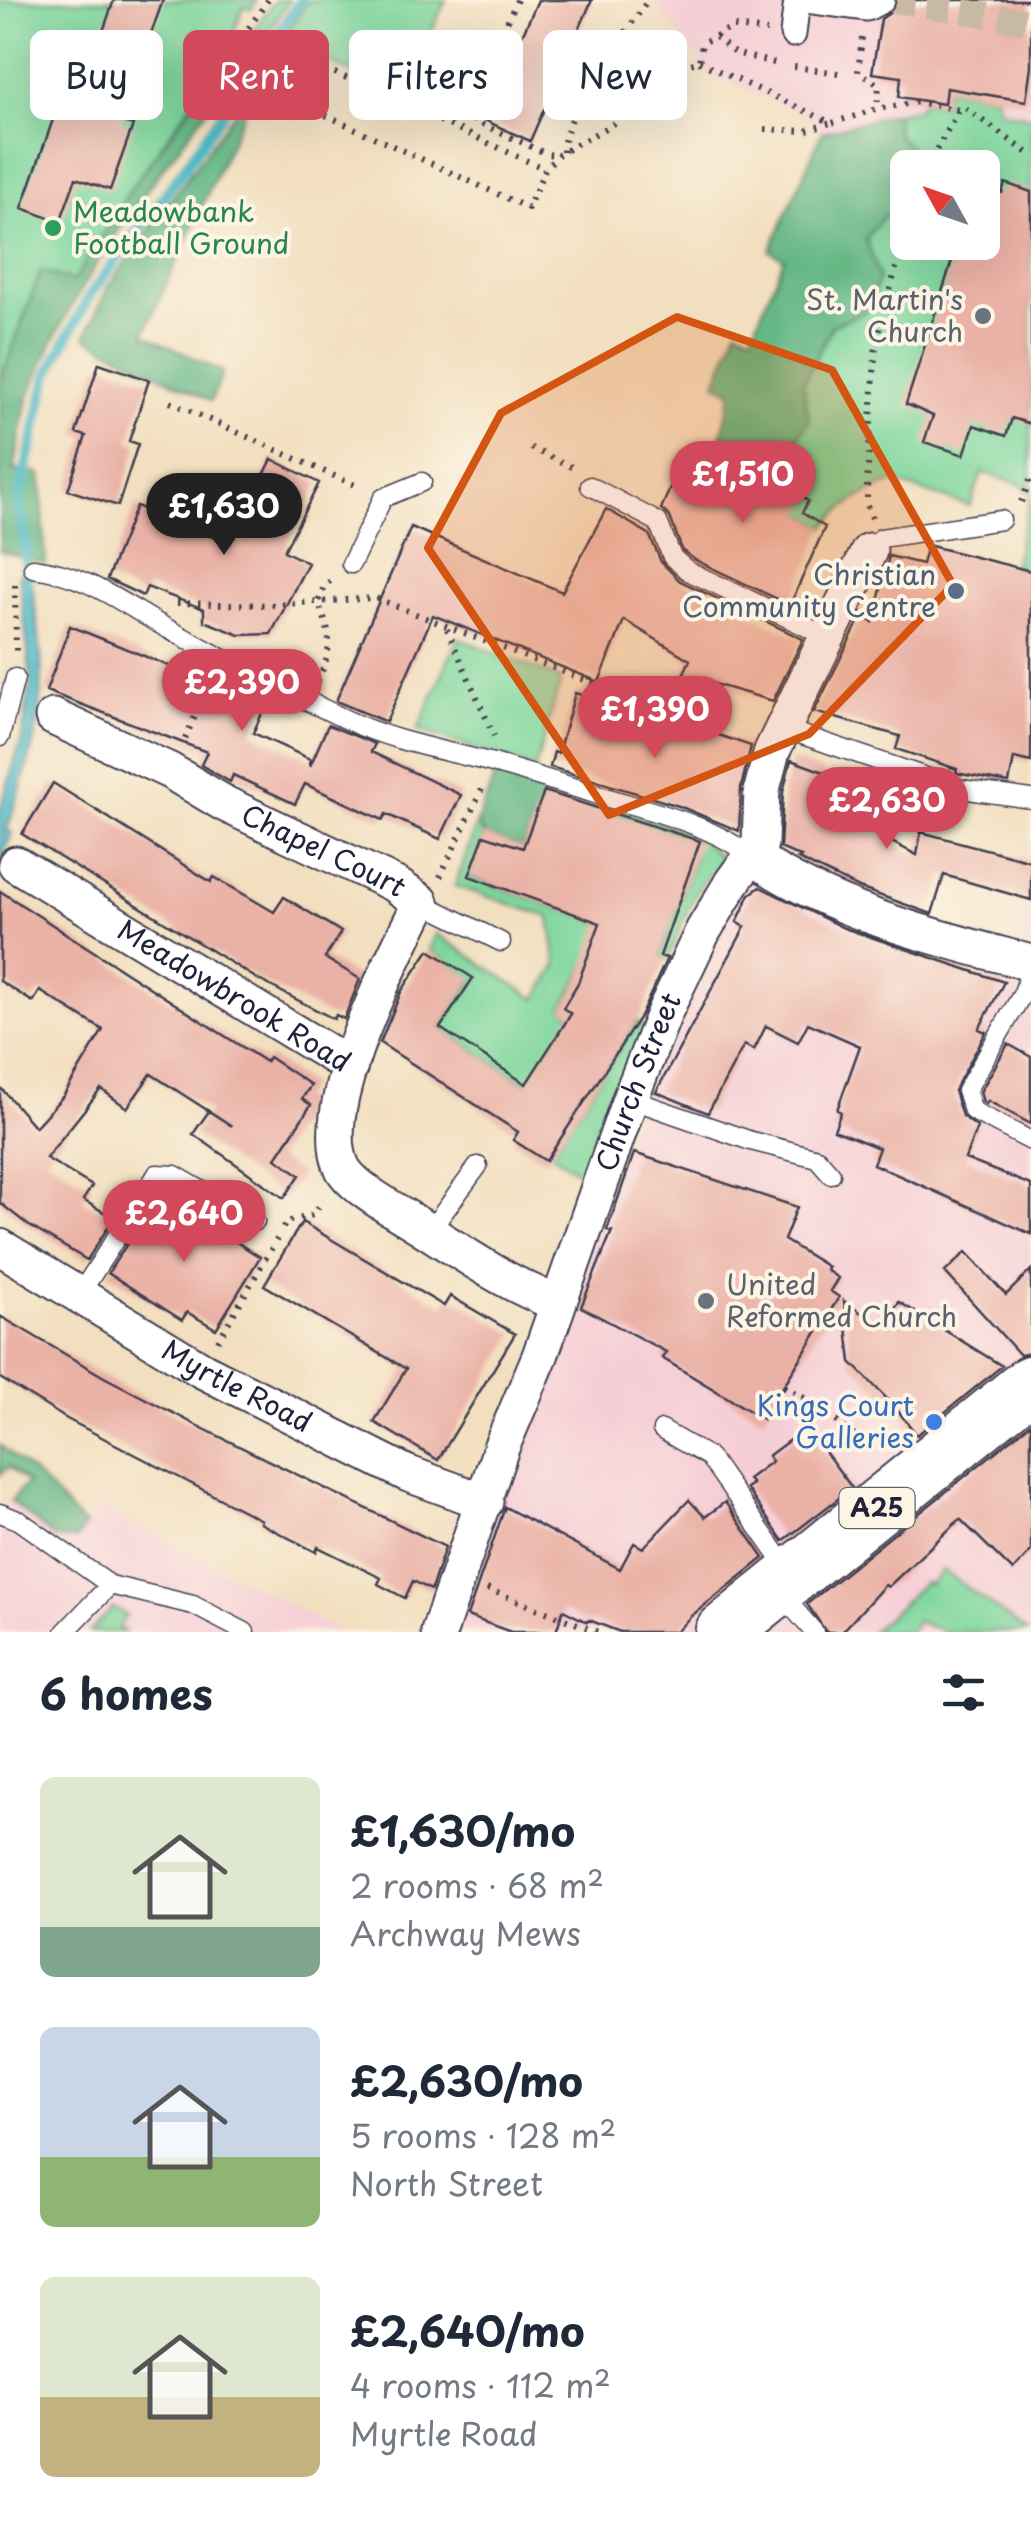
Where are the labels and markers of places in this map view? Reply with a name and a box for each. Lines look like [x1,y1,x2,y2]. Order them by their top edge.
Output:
place label: Meadowbank Football Ground [73,189,289,264]
marker: Meadowbank Football Ground [42,217,64,239]
place label: St. Martin's Church [806,277,963,352]
marker: St. Martin's Church [972,305,994,327]
pin: £1,510 [662,441,824,526]
pin: £1,630 [143,473,305,558]
place label: Christian Community Centre [682,552,936,627]
marker: Christian Community Centre [945,580,967,602]
pin: £2,390 [161,649,323,734]
pin: £1,390 [574,676,736,761]
pin: £2,630 [806,767,968,852]
pin: £2,640 [103,1180,265,1265]
place label: United Reformed Church [726,1262,957,1337]
marker: United Reformed Church [695,1290,717,1312]
place label: Kings Court Galleries [757,1383,914,1458]
marker: Kings Court Galleries [923,1411,945,1433]

